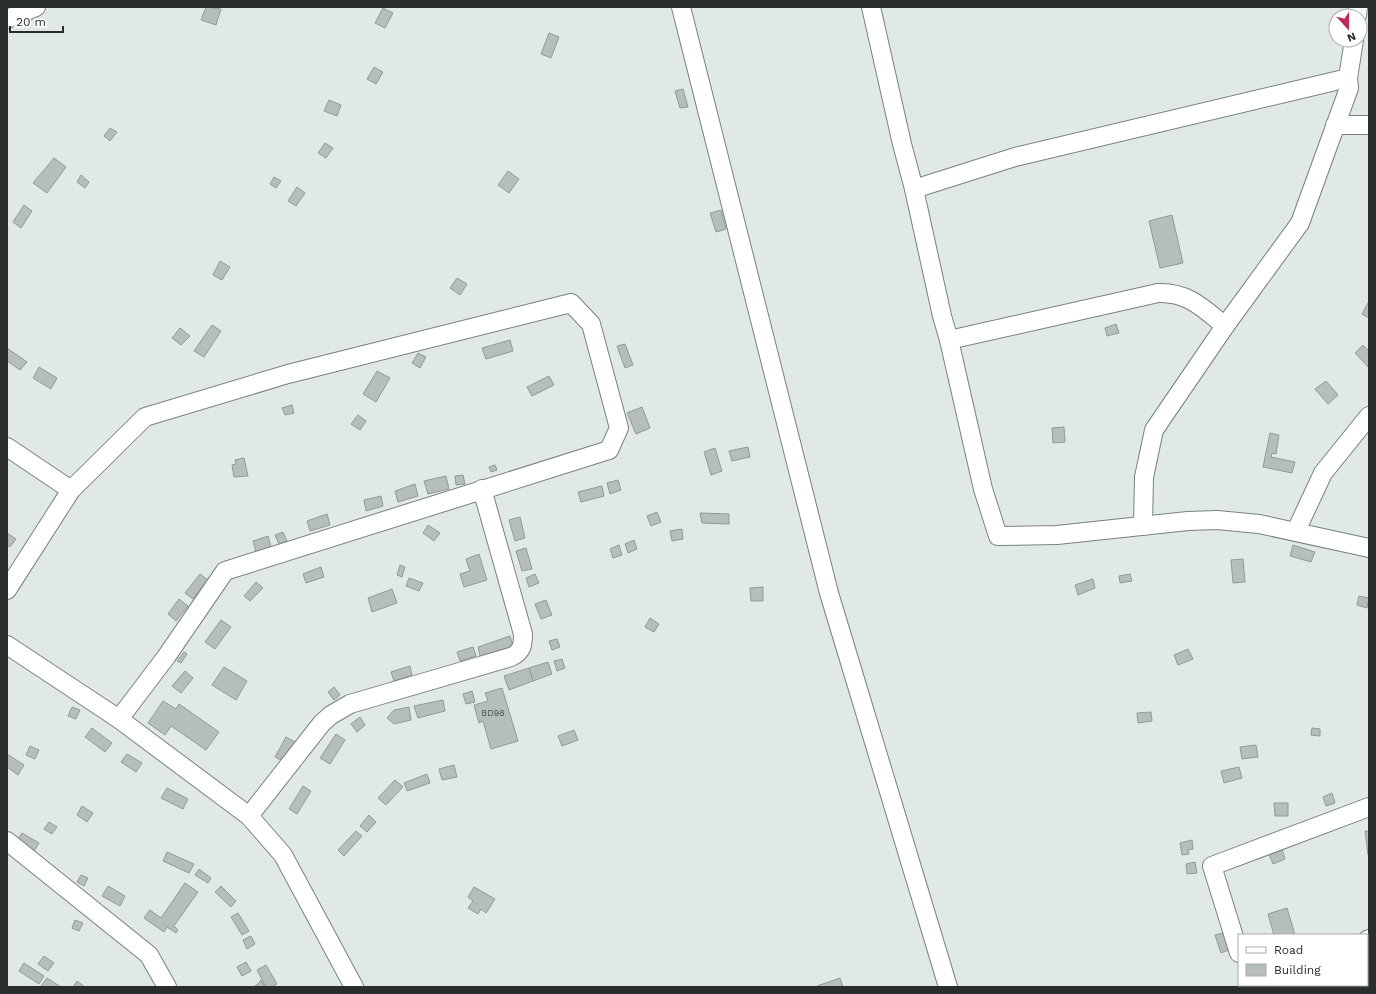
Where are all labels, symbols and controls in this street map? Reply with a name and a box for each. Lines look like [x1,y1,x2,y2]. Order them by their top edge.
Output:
scale bar [10,8,63,34]
north arrow [1328,8,1368,48]
text: 20 m [16,15,46,29]
text: N [1345,29,1358,44]
house number: BD98 [481,708,505,718]
legend [1238,934,1368,986]
text: Road [1274,943,1303,957]
text: Building [1274,963,1321,977]

